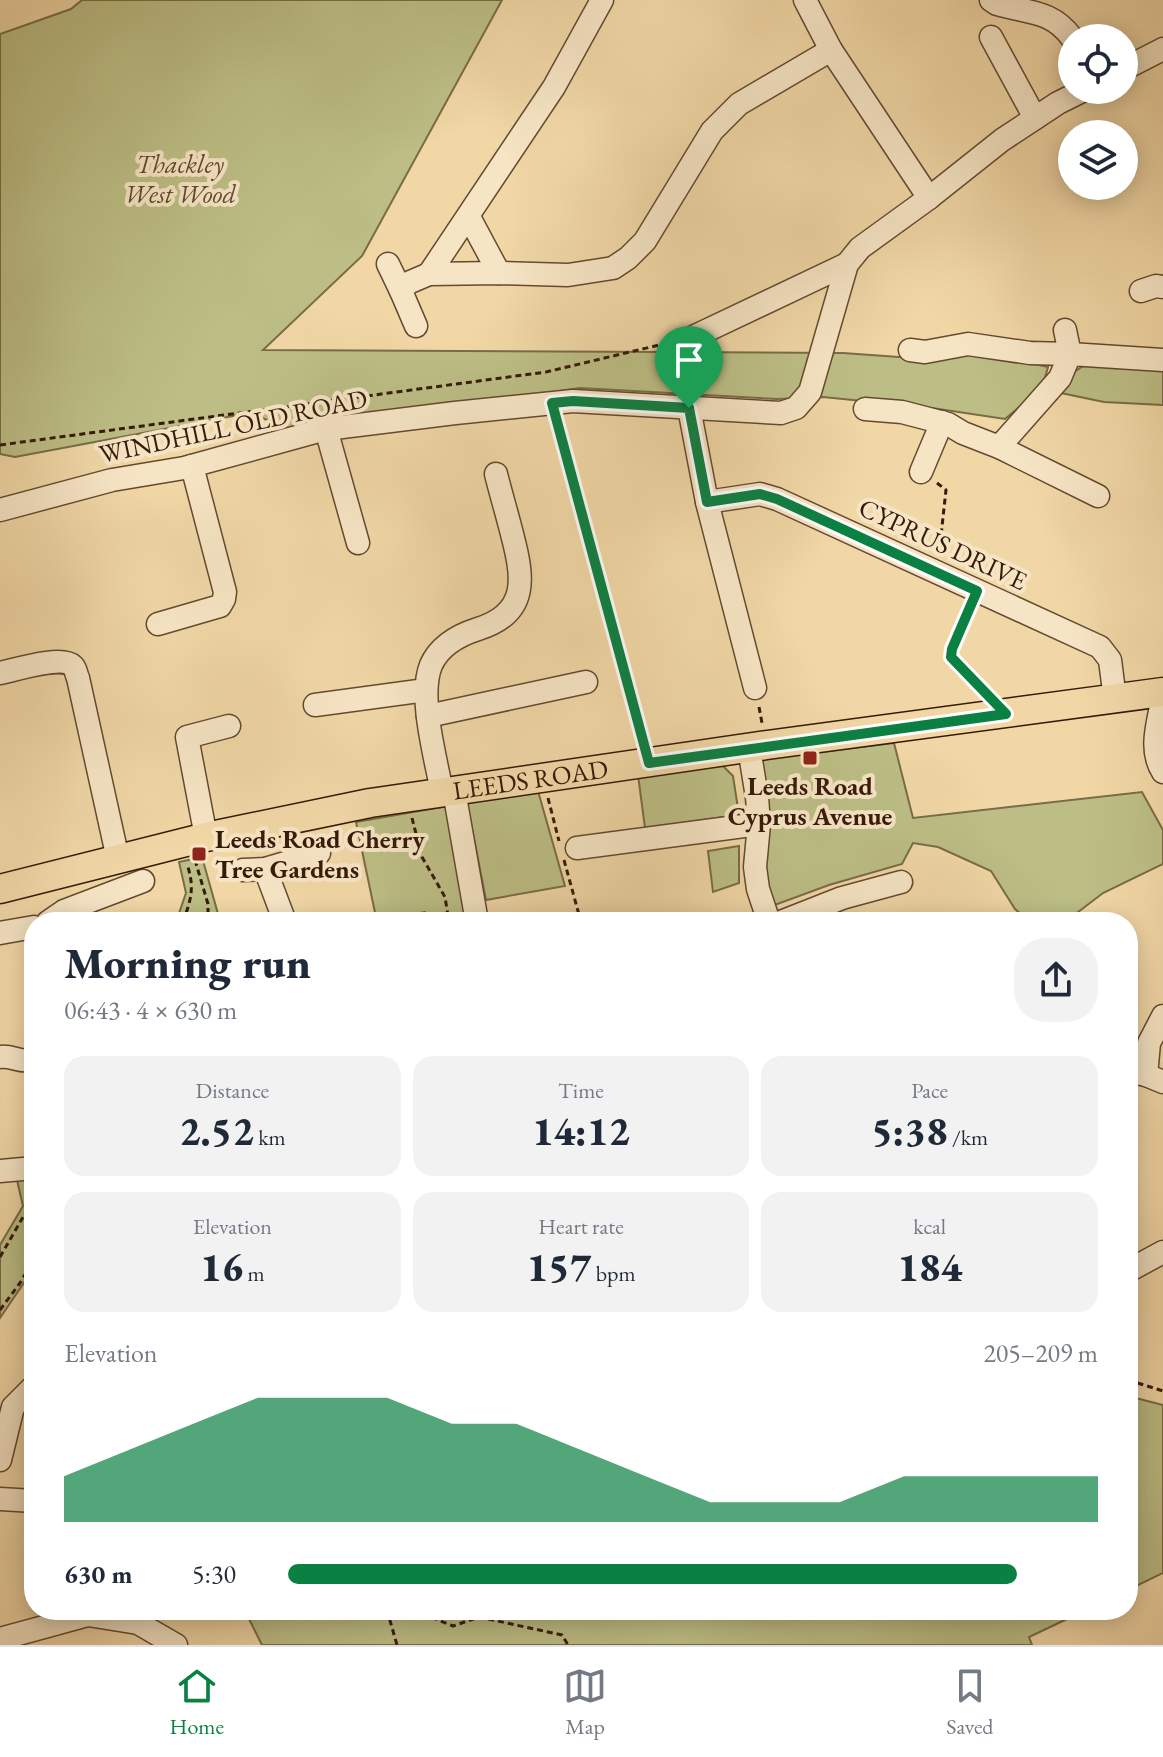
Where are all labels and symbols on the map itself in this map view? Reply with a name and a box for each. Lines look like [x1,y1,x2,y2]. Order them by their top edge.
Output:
park label: Thackley West Wood [124,147,236,211]
pin [655,326,723,408]
street label: WINDHILL OLD ROAD [96,381,370,471]
street label: CYPRUS DRIVE [853,490,1033,598]
marker: Leeds Road Cyprus Avenue [801,749,819,767]
street label: LEEDS ROAD [450,751,610,808]
place label: Leeds Road Cyprus Avenue [728,769,892,833]
place label: Leeds Road Cherry Tree Gardens [215,822,425,886]
marker: Leeds Road Cherry Tree Gardens [190,845,208,863]

